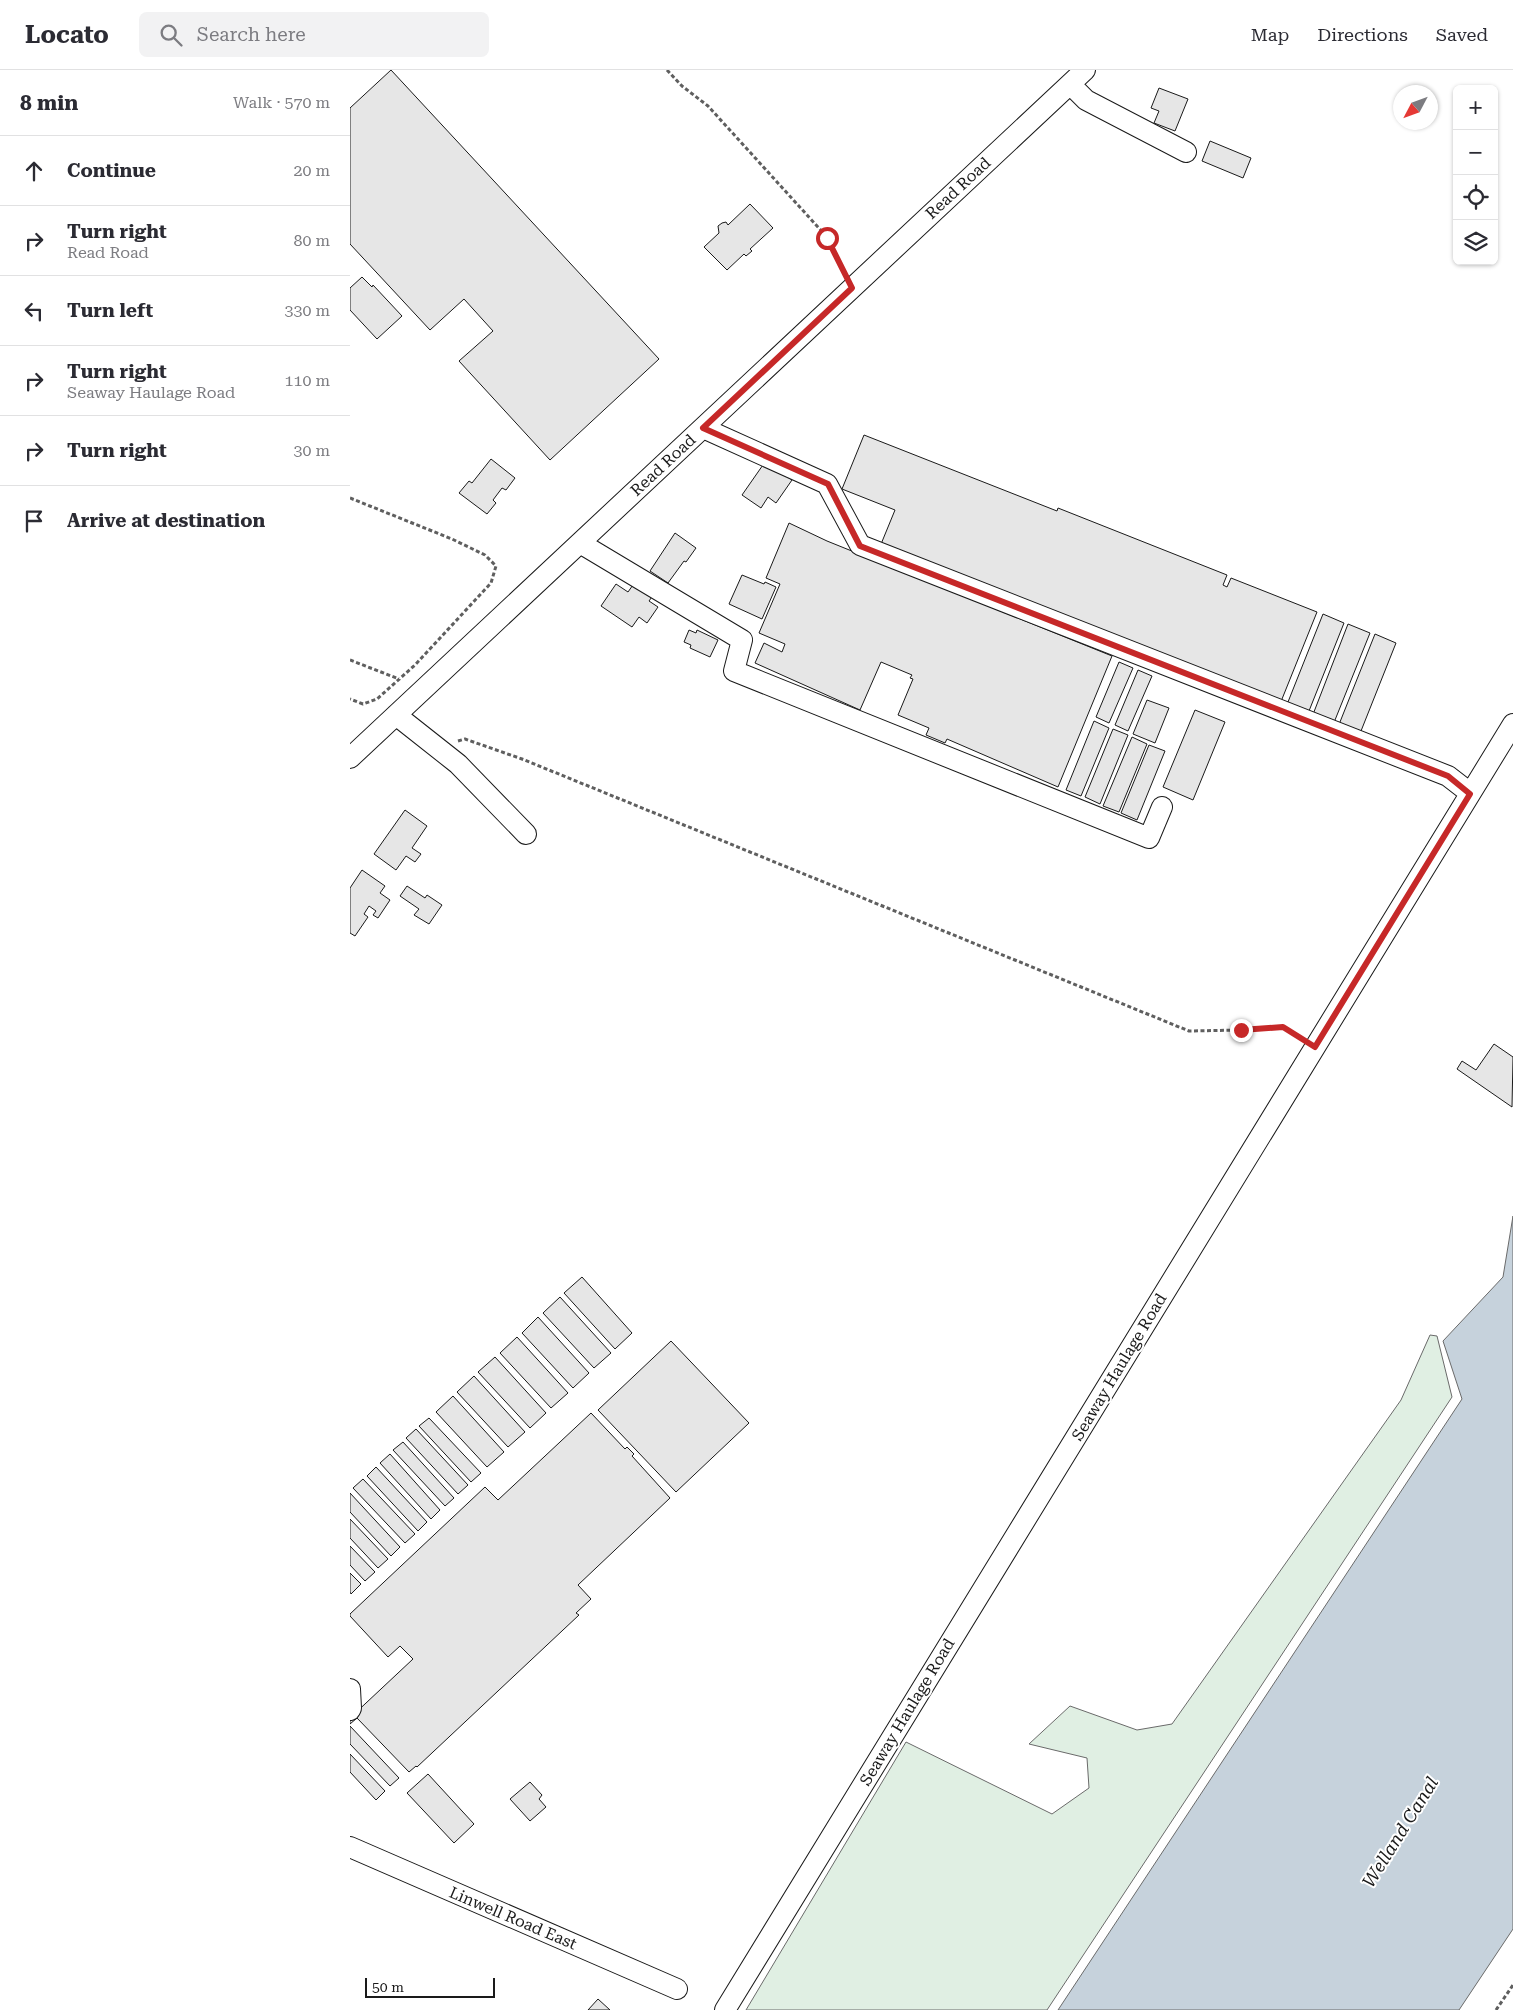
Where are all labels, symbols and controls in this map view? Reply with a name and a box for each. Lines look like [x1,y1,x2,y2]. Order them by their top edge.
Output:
search box [139,12,489,57]
text: Locato [25,21,109,49]
icon: search [157,21,185,49]
text: Search here [197,23,306,46]
text: Map [1251,24,1289,45]
text: Directions [1317,24,1408,45]
text: Saved [1436,24,1488,45]
north arrow [1393,85,1438,130]
map controls [1453,85,1498,265]
button: + [1453,85,1498,130]
text: 8 min [20,91,78,115]
text: Walk · 570 m [233,93,330,112]
button: − [1453,130,1498,175]
street label: Read Road [922,153,994,223]
icon: ahead [20,157,48,185]
text: Continue [67,159,156,182]
text: 20 m [293,161,330,180]
button: locate [1453,175,1498,220]
text: Turn right [67,220,167,243]
button: layers [1453,220,1498,265]
icon: right [20,227,48,255]
route start [816,227,839,250]
text: 80 m [293,231,330,250]
text: Read Road [67,243,149,262]
icon: left [20,297,48,325]
text: Turn left [67,299,153,322]
text: 330 m [284,301,330,320]
text: Turn right [67,360,167,383]
icon: right [20,367,48,395]
text: 110 m [284,371,330,390]
text: Seaway Haulage Road [67,383,235,402]
street label: Read Road [627,430,699,500]
icon: right [20,437,48,465]
text: Turn right [67,439,167,462]
text: 30 m [293,441,330,460]
icon: arrive [20,507,48,535]
text: Arrive at destination [67,509,265,532]
route end [1230,1019,1253,1042]
street label: Seaway Haulage Road [1068,1290,1170,1444]
street label: Seaway Haulage Road [856,1635,958,1789]
water label: Welland Canal [1358,1773,1442,1891]
street label: Linwell Road East [446,1883,580,1953]
scale bar [365,1975,495,1998]
text: 50 m [372,1979,404,1995]

